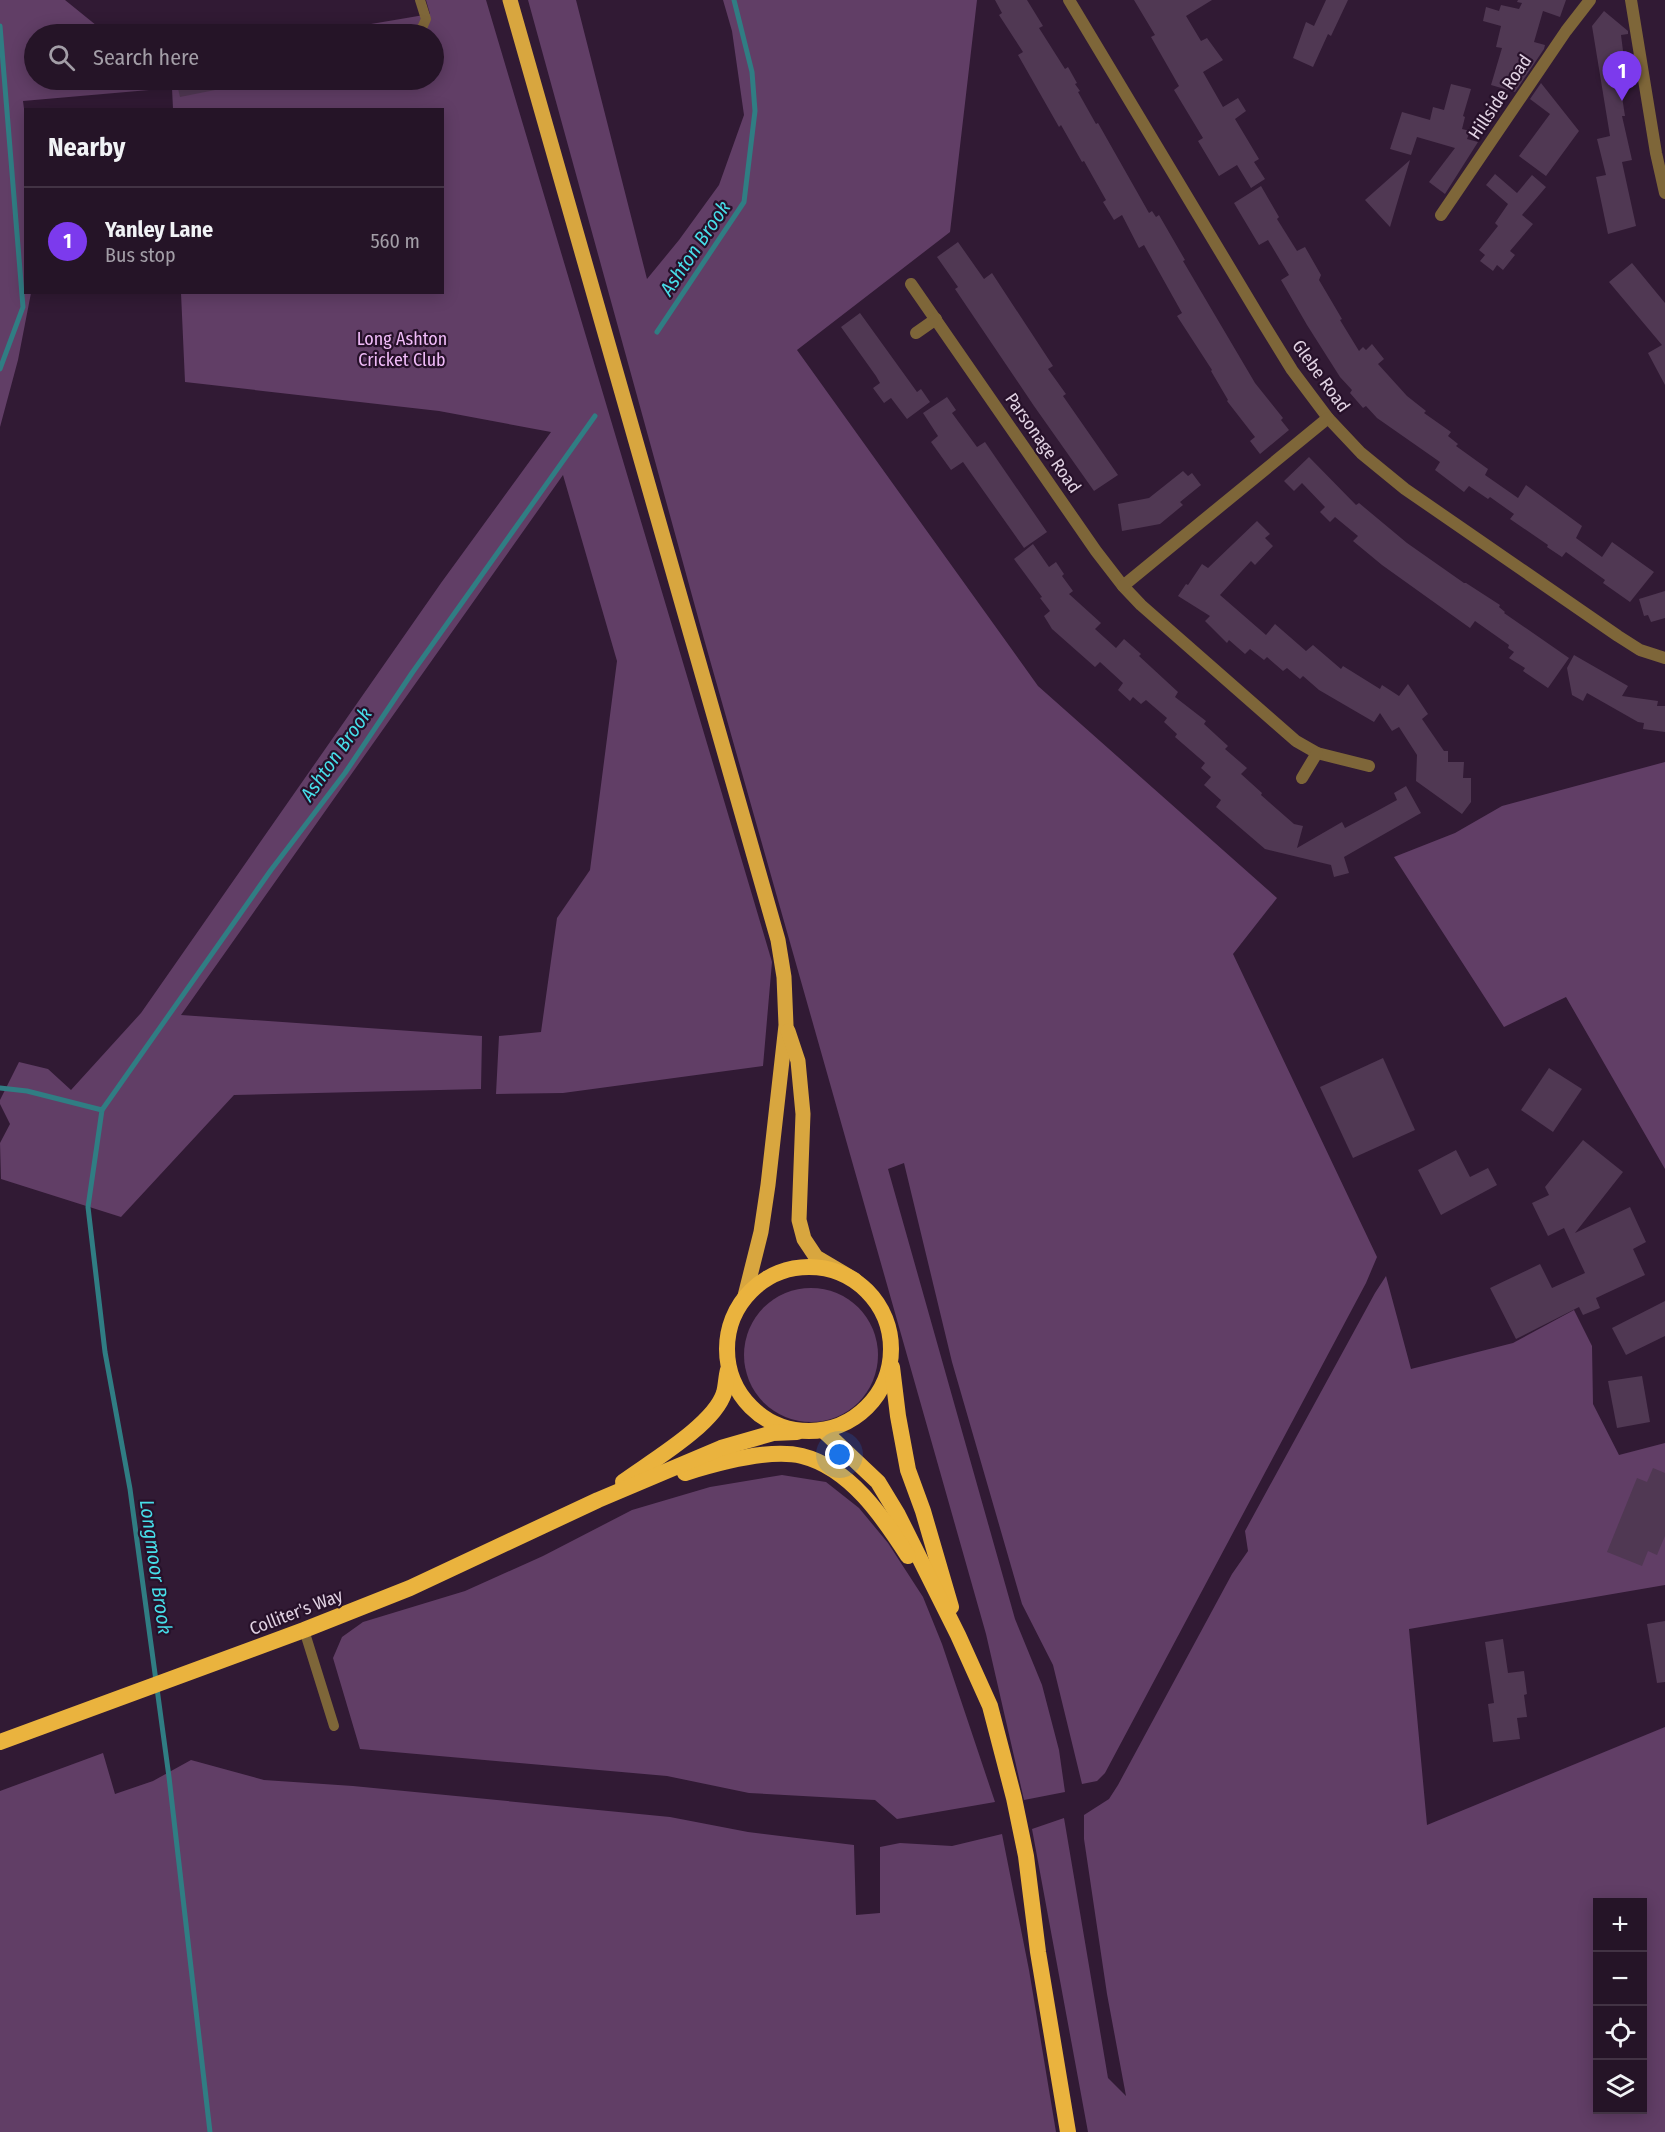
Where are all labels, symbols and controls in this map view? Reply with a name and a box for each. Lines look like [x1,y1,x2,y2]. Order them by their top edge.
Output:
search box [24,24,444,90]
icon: search [45,41,78,74]
text: Search here [93,44,199,71]
street label: Hillside Road [1464,51,1536,143]
pin: 1 [1602,51,1642,101]
text: Nearby [48,132,125,163]
water label: Ashton Brook [654,196,736,301]
text: Yanley Lane [105,216,213,243]
text: 1 [63,229,72,253]
text: 560 m [370,229,420,253]
text: Bus stop [105,243,176,267]
park label: Long Ashton Cricket Club [357,328,447,371]
street label: Glebe Road [1287,336,1355,416]
street label: Parsonage Road [1000,389,1086,497]
water label: Ashton Brook [294,702,377,806]
your location [825,1440,854,1469]
water label: Longmoor Brook [135,1498,177,1636]
street label: Colliter's Way [246,1584,346,1640]
map controls [1593,1898,1647,2114]
button: + [1593,1898,1647,1952]
button: − [1593,1952,1647,2006]
button: locate [1593,2006,1647,2060]
button: layers [1593,2060,1647,2114]

